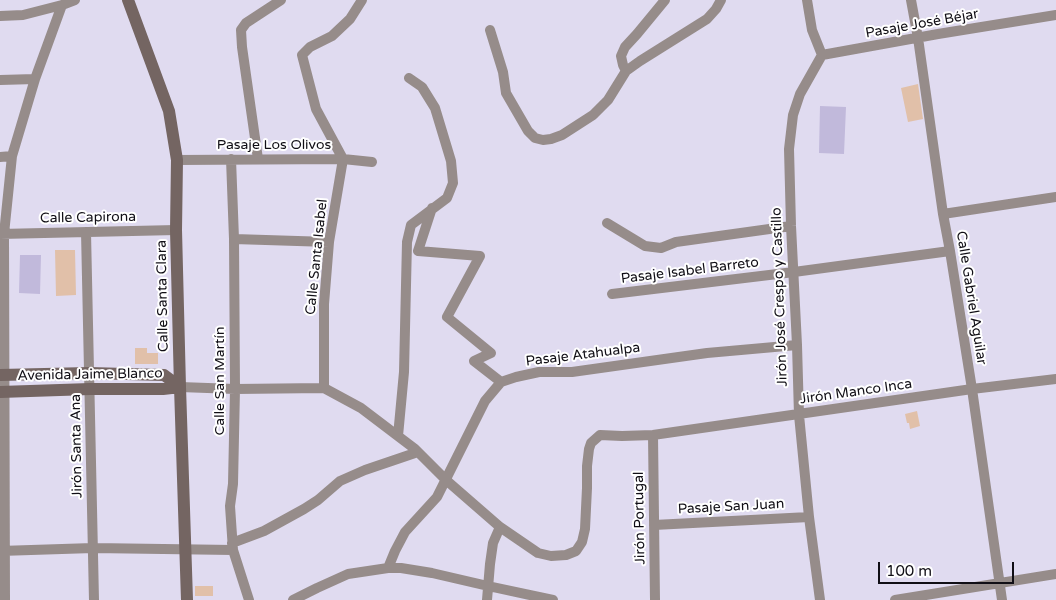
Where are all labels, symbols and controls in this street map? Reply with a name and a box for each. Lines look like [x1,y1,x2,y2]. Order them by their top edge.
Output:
street label: Pasaje José Béjar [864,6,980,42]
street label: Pasaje Los Olivos [217,137,331,153]
street label: Calle Santa Isabel [303,198,331,316]
street label: Jirón José Crespo y Castillo [768,207,792,387]
street label: Calle Capirona [40,209,136,227]
street label: Calle Gabriel Aguilar [952,230,990,366]
street label: Calle Santa Clara [154,240,172,352]
street label: Pasaje Isabel Barreto [620,254,760,288]
street label: Calle San Martín [212,327,228,435]
street label: Pasaje Atahualpa [525,340,641,370]
street label: Avenida Jaime Blanco [17,365,163,385]
street label: Jirón Manco Inca [799,376,913,408]
street label: Jirón Santa Ana [68,394,86,498]
street label: Jirón Portugal [631,471,649,565]
street label: Pasaje San Juan [677,496,785,518]
scale bar [881,552,1017,584]
text: 100 m [886,562,932,580]

